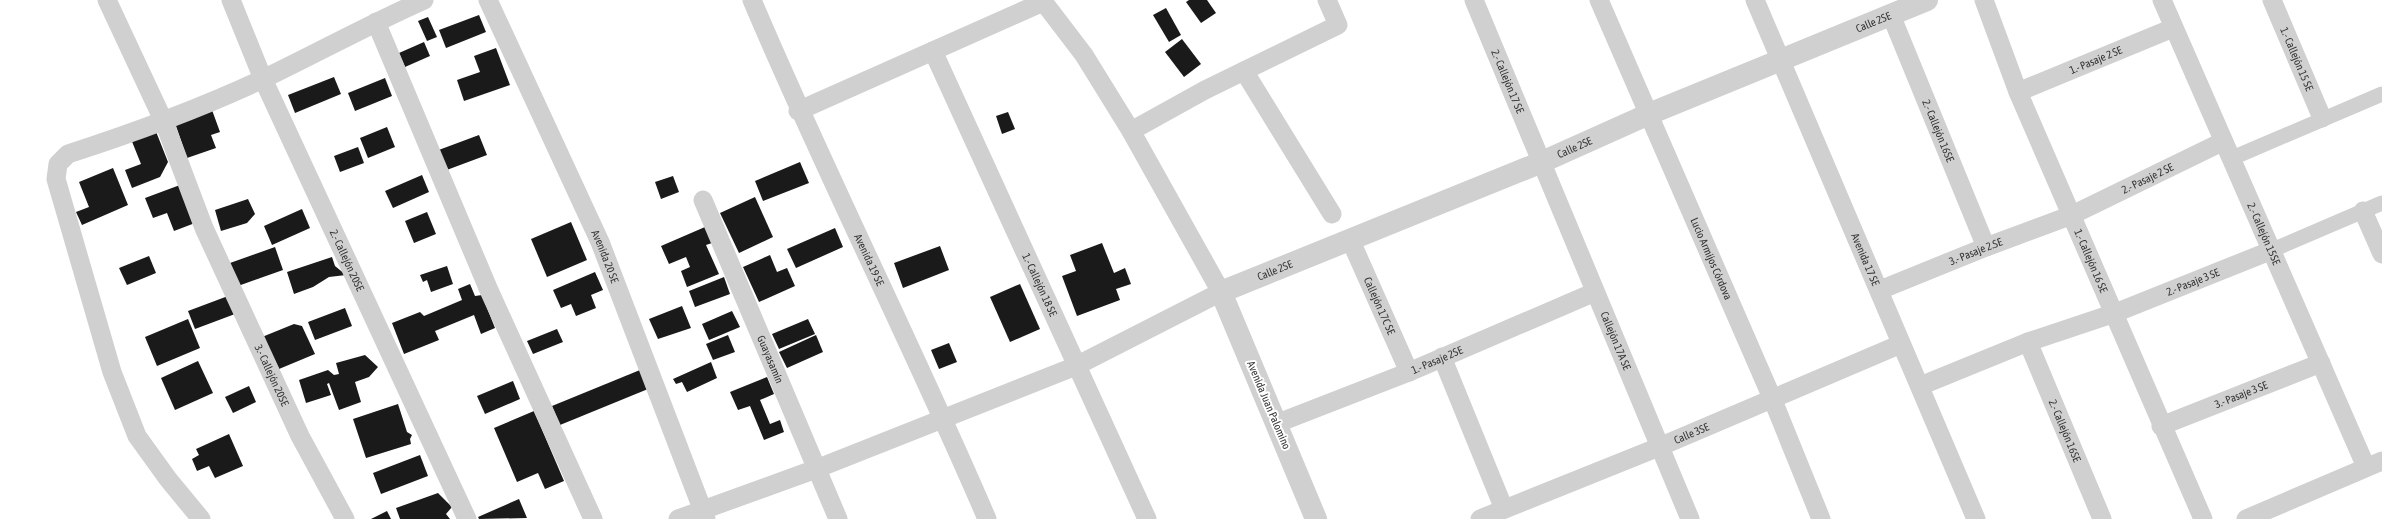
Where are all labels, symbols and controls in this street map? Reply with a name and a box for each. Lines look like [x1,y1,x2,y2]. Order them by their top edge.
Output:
street label: Calle 2SE [1854,9,1893,35]
street label: 1.- Callejón 15 SE [2278,25,2316,93]
street label: 1.- Pasaje 2 SE [2068,44,2124,76]
street label: 2.- Callejón 17 SE [1489,48,1527,115]
street label: 2.- Callejón 16SE [1920,98,1957,164]
street label: Calle 2SE [1555,134,1594,160]
street label: 2.- Pasaje 2 SE [2120,161,2175,196]
street label: 2.- Callejón 15SE [2245,201,2283,267]
street label: Lucio Armijos Córdova [1688,216,1735,302]
street label: 1.- Callejón 16 SE [2072,227,2110,295]
street label: 2.- Callejón 20SE [328,228,367,293]
street label: Avenida 20 SE [589,228,621,285]
street label: Avenida 17 SE [1849,231,1882,288]
street label: Avenida 19 SE [852,232,887,288]
street label: 3.- Pasaje 2.SE [1947,235,2004,267]
street label: 1.- Callejón 18 SE [1020,251,1060,318]
street label: Calle 2SE [1255,258,1294,283]
street label: 2.- Pasaje 3 SE [2165,266,2221,298]
street label: Callejón 17C SE [1362,275,1398,337]
street label: Callejón 17A SE [1598,310,1633,372]
street label: Guayasamín [755,334,786,385]
street label: 3.- Callejón 20SE [253,342,291,408]
street label: 1.- Pasaje 2SE [1410,344,1465,376]
street label: Avenida Juan Palomino [1245,359,1293,451]
street label: 3.- Pasaje 3 SE [2213,379,2269,410]
street label: 2.- Callejón 16SE [2047,398,2083,464]
street label: Calle 3SE [1672,420,1711,446]

